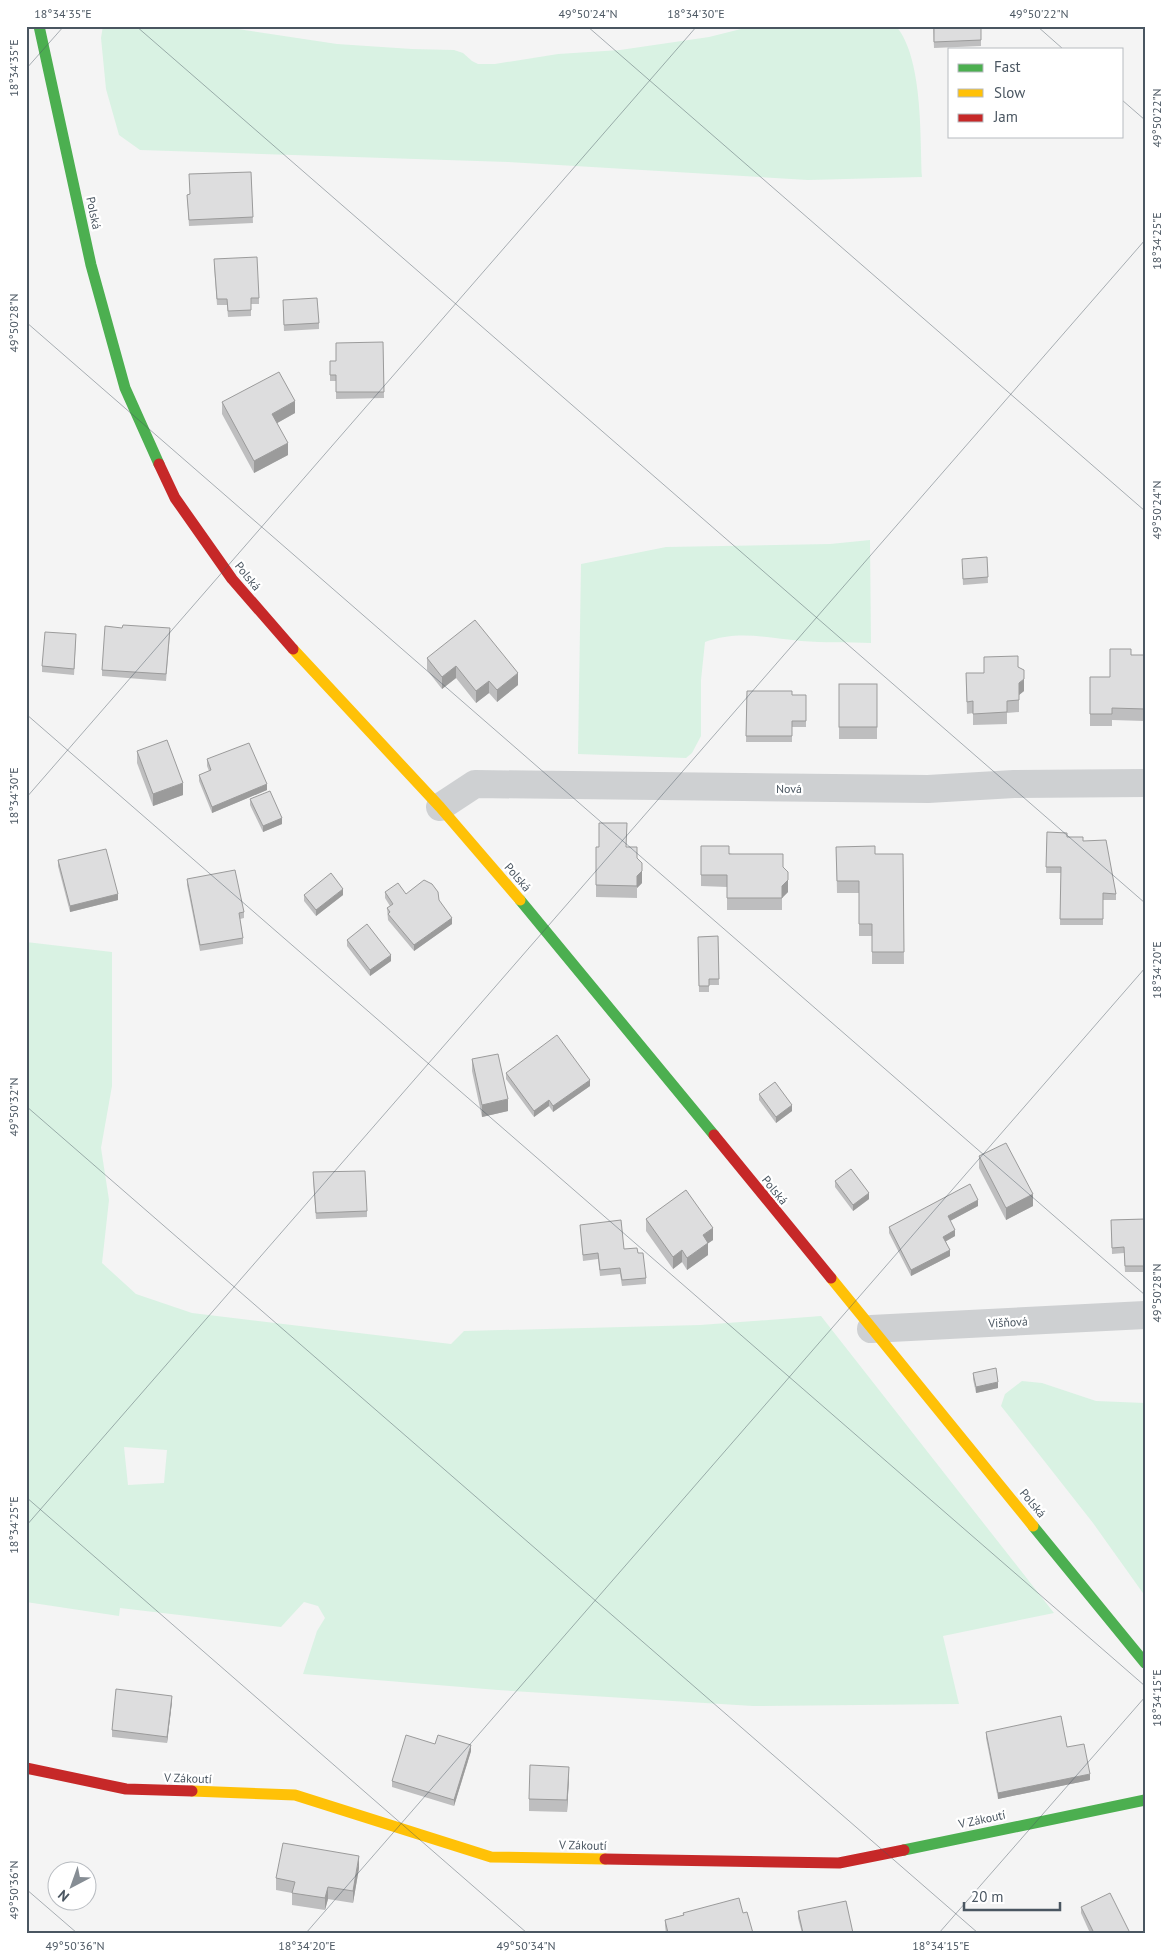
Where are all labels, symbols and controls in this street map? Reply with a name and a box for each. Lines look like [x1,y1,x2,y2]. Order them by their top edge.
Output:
text: 18°34'35"E [34,6,92,21]
text: 49°50'24"N [558,6,618,21]
text: 18°34'30"E [667,6,725,21]
text: 49°50'22"N [1009,6,1069,21]
text: 18°34'35"E [6,39,21,97]
legend [948,48,1124,138]
text: Fast [994,57,1021,76]
text: Slow [994,83,1025,102]
text: 49°50'22"N [1149,88,1164,148]
text: Jam [993,107,1018,126]
street label: Polská [83,195,105,231]
text: 18°34'25"E [1149,212,1164,270]
text: 49°50'28"N [6,293,21,353]
text: 49°50'24"N [1149,480,1164,540]
street label: Polská [232,558,264,594]
text: 18°34'30"E [6,767,21,825]
street label: Nová [776,781,802,796]
street label: Polská [502,860,535,894]
text: 18°34'20"E [1149,941,1164,999]
text: 49°50'32"N [6,1077,21,1137]
street label: Polská [759,1172,791,1208]
text: 49°50'28"N [1149,1263,1164,1323]
street label: Višňová [987,1313,1028,1331]
street label: Polská [1017,1486,1049,1520]
text: 18°34'25"E [6,1496,21,1554]
text: 18°34'15"E [1149,1669,1164,1727]
street label: V Zákoutí [163,1770,212,1786]
street label: V Zákoutí [956,1807,1007,1832]
street label: V Zákoutí [558,1837,607,1853]
text: 49°50'36"N [6,1860,21,1920]
north arrow [48,1862,98,1912]
scale bar [964,1879,1060,1911]
text: N [54,1886,73,1906]
text: 20 m [971,1887,1004,1906]
text: 49°50'36"N [45,1938,105,1953]
text: 18°34'20"E [278,1938,336,1953]
text: 49°50'34"N [496,1938,556,1953]
text: 18°34'15"E [912,1938,970,1953]

